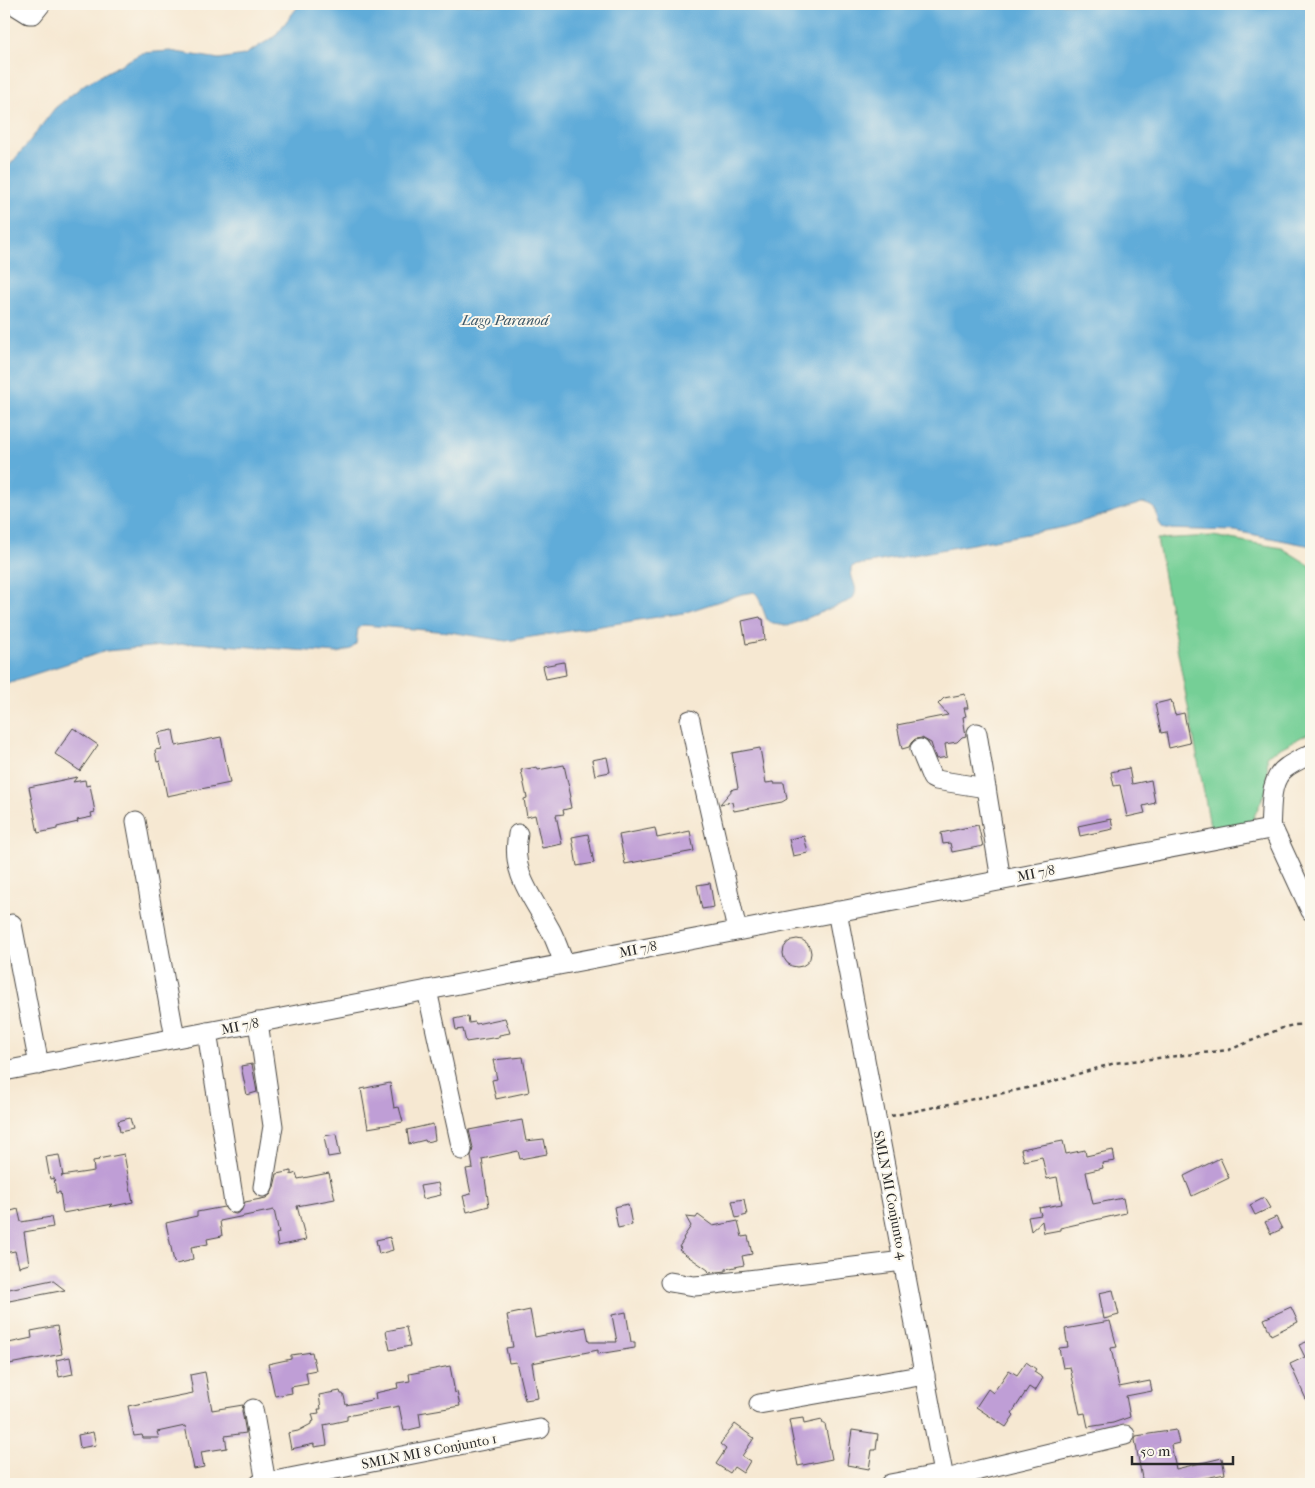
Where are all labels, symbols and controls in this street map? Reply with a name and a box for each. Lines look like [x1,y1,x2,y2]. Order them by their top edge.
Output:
water label: Lago Paranoá [461,311,551,329]
street label: MI 7/8 [1016,861,1057,885]
street label: MI 7/8 [618,937,659,961]
street label: MI 7/8 [220,1014,261,1038]
street label: SMLN MI Conjunto 4 [870,1129,911,1262]
street label: SMLN MI 8 Conjunto 1 [360,1430,498,1473]
scale bar [1132,1433,1234,1465]
text: 50 m [1140,1442,1171,1460]

